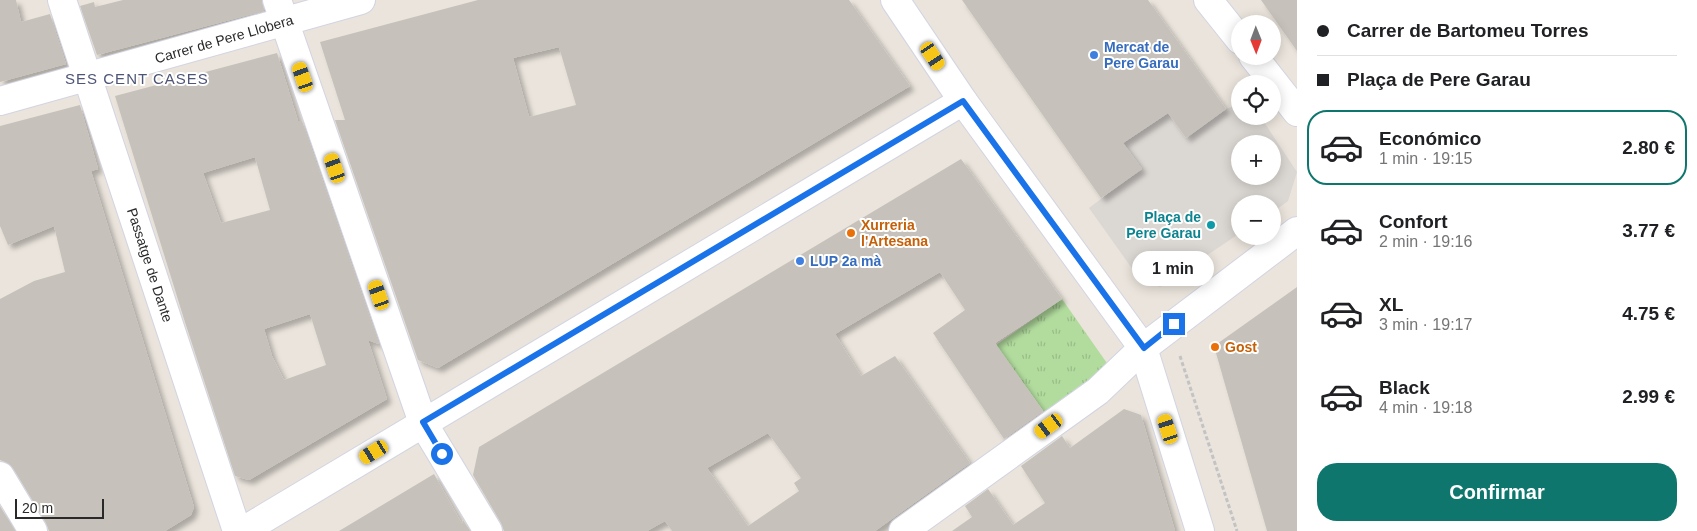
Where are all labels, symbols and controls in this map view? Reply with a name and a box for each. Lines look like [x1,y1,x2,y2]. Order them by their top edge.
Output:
street label: Carrer de Pere Llobera [153,12,295,66]
north arrow [1231,15,1281,65]
map controls [1231,15,1281,245]
text: Carrer de Bartomeu Torres [1347,20,1588,41]
car [918,39,947,73]
place label: Mercat de Pere Garau [1104,39,1179,71]
marker: Mercat de Pere Garau [1088,49,1100,61]
car [291,60,314,94]
text: Plaça de Pere Garau [1347,69,1531,90]
district label: SES CENT CASES [65,70,209,87]
button: locate [1231,75,1281,125]
icon: car [1319,125,1364,170]
text: Económico [1379,128,1481,149]
button: + [1231,135,1281,185]
text: 2.80 € [1622,137,1675,158]
text: 1 min · 19:15 [1379,150,1472,167]
car [323,151,346,185]
button: − [1231,195,1281,245]
street label: Passatge de Dante [124,206,176,324]
icon: car [1319,208,1364,253]
place label: Plaça de Pere Garau [1126,209,1201,241]
text: Confort [1379,211,1448,232]
place label: Xurreria l'Artesana [861,217,928,249]
marker: Plaça de Pere Garau [1205,219,1217,231]
text: 3.77 € [1622,220,1675,241]
marker: Xurreria l'Artesana [845,227,857,239]
text: 2 min · 19:16 [1379,233,1472,250]
callout: 1 min [1133,252,1215,286]
place label: LUP 2a mà [810,253,882,269]
marker: LUP 2a mà [794,255,806,267]
text: 1 min [1152,260,1194,277]
car [367,278,390,312]
icon: car [1319,291,1364,336]
text: XL [1379,294,1403,315]
text: 4.75 € [1622,303,1675,324]
route end [1163,313,1185,335]
text: 3 min · 19:17 [1379,316,1472,333]
place label: Gost [1225,339,1257,355]
marker: Gost [1209,341,1221,353]
icon: car [1319,374,1364,419]
text: Black [1379,377,1430,398]
text: 2.99 € [1622,386,1675,407]
text: 4 min · 19:18 [1379,399,1472,416]
car [1032,411,1065,441]
car [1156,412,1179,446]
car [357,438,390,466]
route start [431,443,453,465]
button: Confirmar [1317,463,1677,521]
scale bar [15,496,104,519]
text: 20 m [22,500,53,516]

